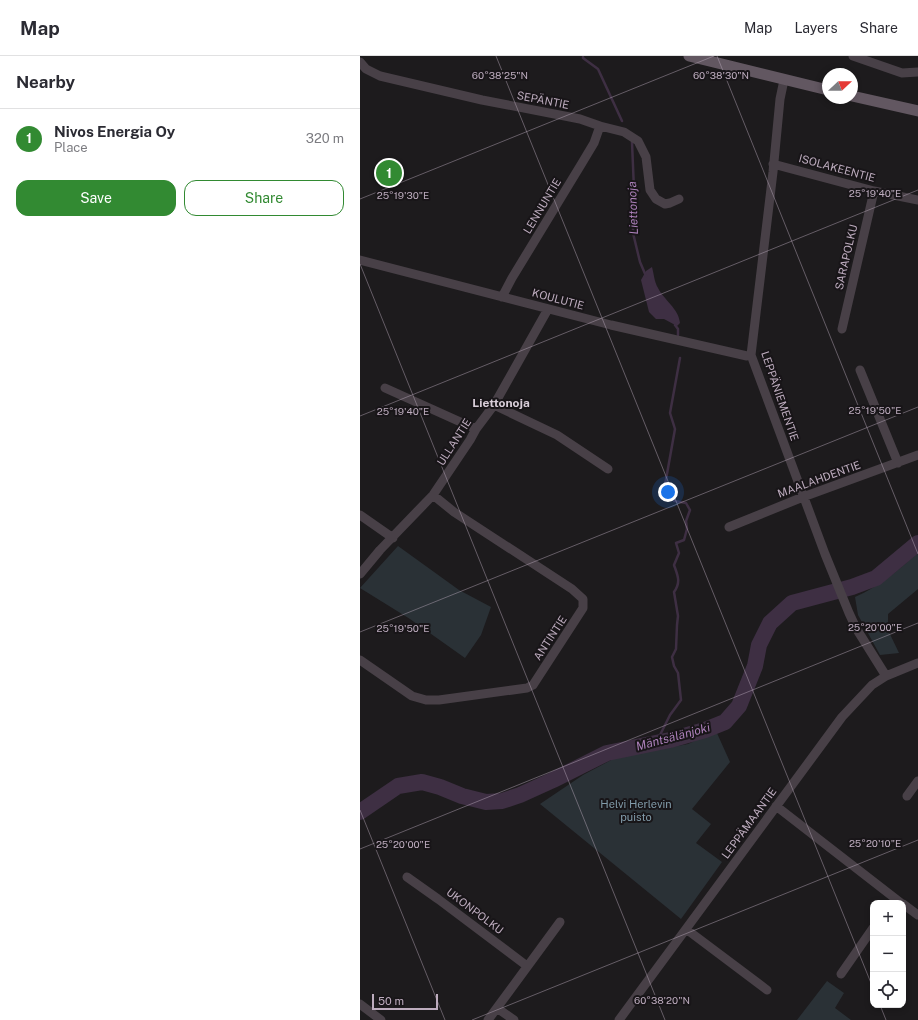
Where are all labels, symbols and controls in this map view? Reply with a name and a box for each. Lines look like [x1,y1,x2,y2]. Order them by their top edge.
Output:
text: Map [20,17,60,39]
text: Map [744,20,772,36]
text: Layers [794,20,838,36]
text: Share [860,20,898,36]
north arrow [822,68,858,104]
text: 60°38'25"N [472,69,528,81]
text: 60°38'30"N [693,69,749,81]
text: Nearby [16,72,75,92]
street label: SEPÄNTIE [516,88,571,111]
text: Nivos Energia Oy [54,123,175,140]
text: 1 [26,131,32,146]
text: 320 m [306,131,344,146]
text: Place [54,140,88,155]
street label: ISOLAKEENTIE [797,152,877,184]
pin: 1 [376,158,402,188]
street label: LENNUNTIE [521,176,563,236]
button: Save [16,180,176,216]
button: Share [184,180,344,216]
water label: Liettonoja [625,181,641,235]
text: 25°19'40"E [849,187,901,199]
text: 25°19'30"E [377,189,429,201]
street label: SARAPOLKU [833,223,859,291]
street label: KOULUTIE [531,286,586,312]
street label: LEPPÄNIEMENTIE [759,349,802,443]
district label: Liettonoja [472,396,530,410]
text: 25°19'50"E [849,404,901,416]
text: 25°19'40"E [377,405,429,417]
street label: ULLANTIE [434,416,474,468]
street label: MAALAHDENTIE [776,458,862,500]
your location [658,482,678,502]
street label: ANTINTIE [531,613,569,662]
text: 25°20'00"E [848,621,902,633]
text: 25°19'50"E [377,622,429,634]
water label: Mäntsälänjoki [635,720,712,754]
street label: LEPPÄMAANTIE [718,785,779,861]
park label: Helvi Herlevin puisto [600,798,672,823]
text: 25°20'10"E [849,837,901,849]
text: 25°20'00"E [376,838,430,850]
street label: UKONPOLKU [444,886,506,936]
map controls [870,900,906,1008]
button: + [870,900,906,936]
button: − [870,936,906,972]
button: locate [870,972,906,1008]
scale bar [372,992,438,1011]
text: 60°38'20"N [634,994,690,1006]
text: 50 m [378,995,404,1007]

